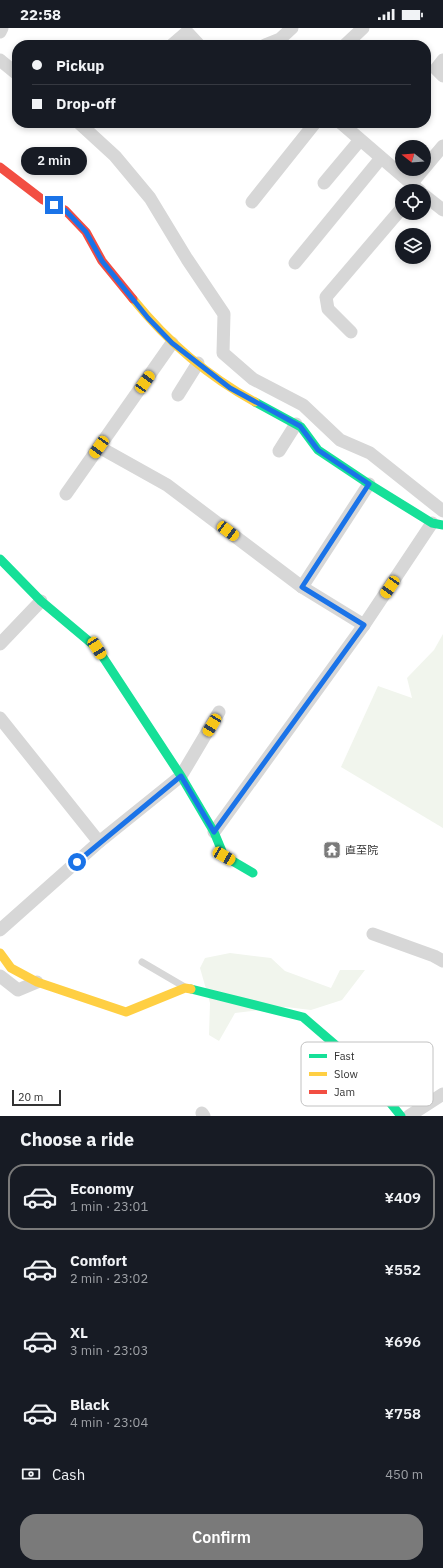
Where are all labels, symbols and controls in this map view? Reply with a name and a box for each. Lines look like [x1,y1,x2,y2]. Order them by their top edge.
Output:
text: 22:58 [20,5,61,24]
text: Pickup [56,56,104,75]
text: Drop-off [56,94,116,113]
north arrow [395,140,431,176]
map controls [395,140,431,264]
callout: 2 min [21,147,87,175]
text: 2 min [37,152,71,169]
button: locate [395,184,431,220]
route end [45,196,63,214]
button: layers [395,228,431,264]
car [133,369,157,395]
car [87,434,111,460]
car [215,519,241,543]
car [378,574,402,600]
car [85,635,109,661]
car [201,712,223,738]
temple icon: 直至院 [322,840,342,860]
place label: 直至院 [345,843,378,857]
car [211,845,237,867]
route start [68,853,86,871]
legend [301,1042,433,1106]
text: Fast [334,1049,355,1063]
text: Slow [334,1067,358,1081]
text: Jam [334,1085,355,1099]
scale bar [12,1088,61,1107]
text: 20 m [18,1090,43,1104]
text: Choose a ride [20,1128,134,1151]
icon: car [22,1179,58,1215]
text: Economy [70,1179,134,1198]
text: ¥409 [384,1188,421,1207]
text: 1 min · 23:01 [70,1198,148,1215]
icon: car [22,1251,58,1287]
text: Comfort [70,1251,127,1270]
text: ¥552 [384,1260,421,1279]
text: 2 min · 23:02 [70,1270,148,1287]
icon: car [22,1323,58,1359]
text: XL [70,1323,88,1342]
text: ¥696 [384,1332,421,1351]
text: 3 min · 23:03 [70,1342,148,1359]
icon: car [22,1395,58,1431]
text: Black [70,1395,110,1414]
text: ¥758 [384,1404,421,1423]
text: 4 min · 23:04 [70,1414,148,1431]
icon: cash [20,1463,42,1485]
text: Cash [52,1465,85,1484]
text: 450 m [385,1466,423,1483]
button: Confirm [20,1514,423,1560]

